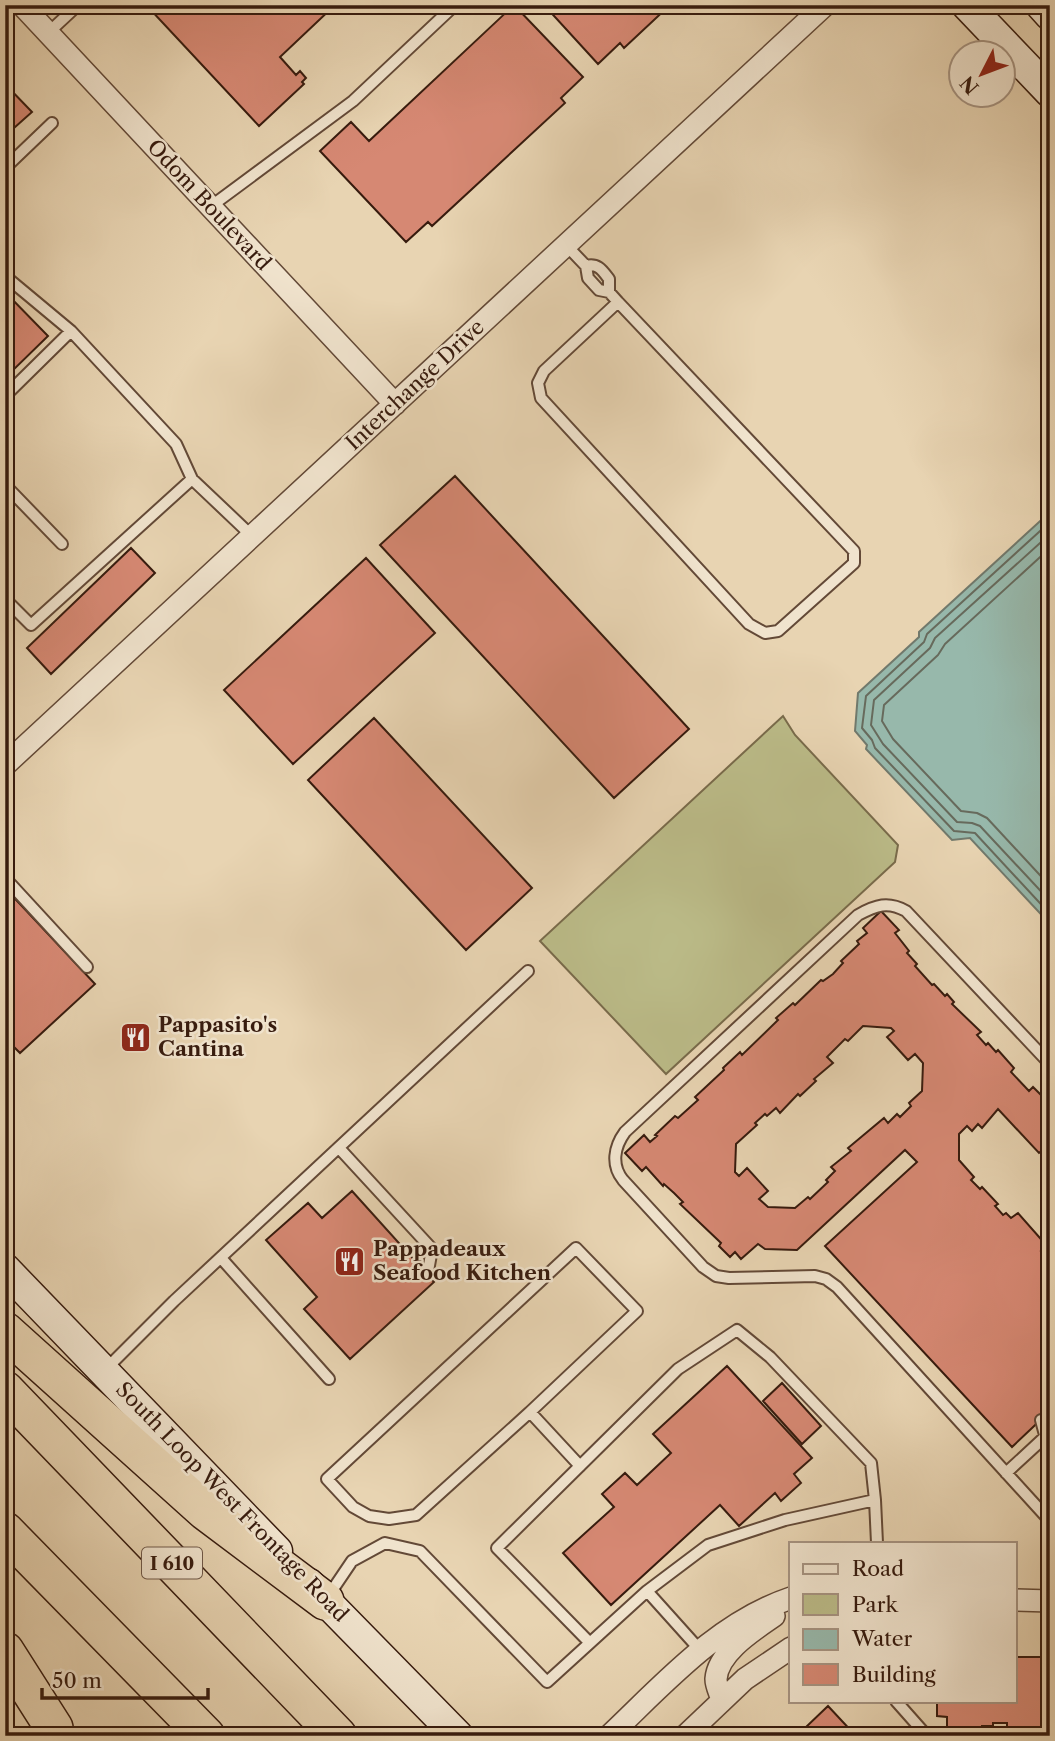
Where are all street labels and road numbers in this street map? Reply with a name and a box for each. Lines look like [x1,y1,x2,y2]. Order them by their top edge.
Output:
street label: Odom Boulevard [142,134,276,275]
street label: Interchange Drive [340,314,489,455]
street label: South Loop West Frontage Road [111,1377,354,1627]
road number: I 610 [142,1548,202,1578]

